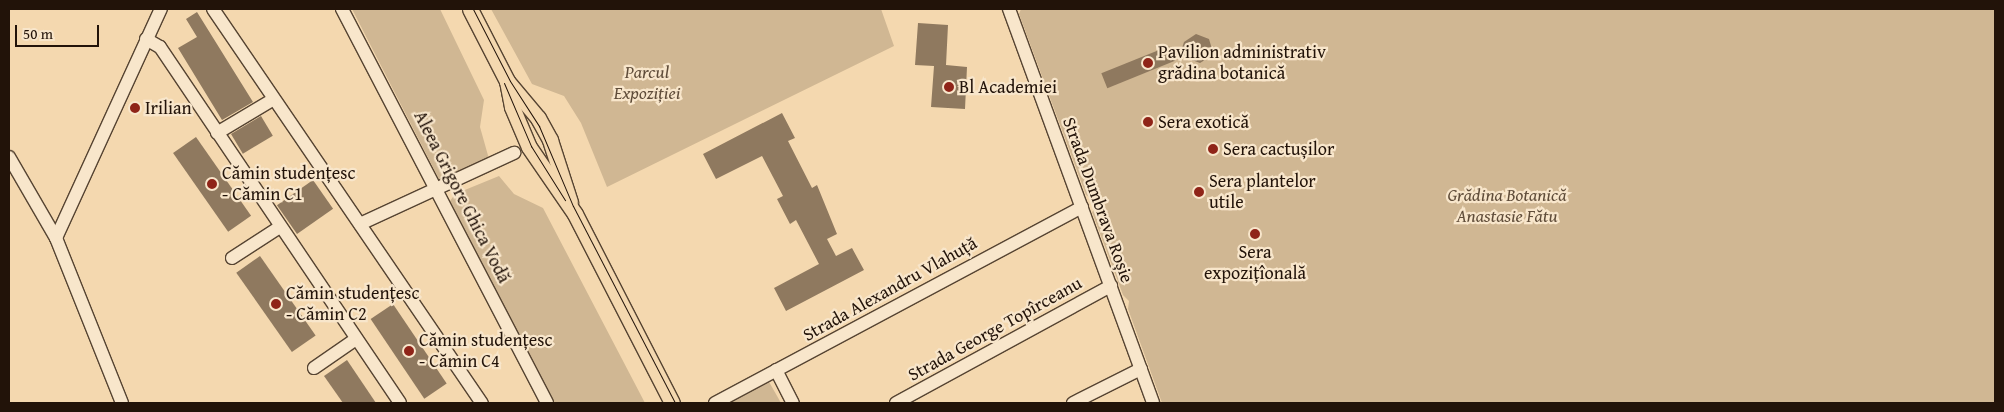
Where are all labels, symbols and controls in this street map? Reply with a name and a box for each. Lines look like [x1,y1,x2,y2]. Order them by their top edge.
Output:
scale bar [18,15,101,47]
text: 50 m [23,23,53,44]
place label: Pavilion administrativ grădina botanică [1158,42,1326,84]
marker: Pavilion administrativ grădina botanică [1142,57,1154,69]
park label: Parcul Expoziției [614,62,680,104]
place label: Bl Academiei [959,76,1057,98]
marker: Bl Academiei [943,81,955,93]
place label: Irilian [145,97,192,119]
marker: Irilian [129,102,141,114]
street label: Aleea Grigore Ghica Vodă [409,107,515,287]
place label: Sera exotică [1158,111,1249,133]
street label: Strada Dumbrava Roșie [1058,114,1138,286]
marker: Sera exotică [1142,116,1154,128]
place label: Sera cactușilor [1223,138,1334,160]
marker: Sera cactușilor [1207,143,1219,155]
place label: Cămin studențesc - Cămin C1 [222,163,355,205]
place label: Sera plantelor utile [1209,171,1316,213]
marker: Cămin studențesc - Cămin C1 [206,178,218,190]
park label: Grădina Botanică Anastasie Fătu [1448,185,1566,228]
marker: Sera plantelor utile [1193,186,1205,198]
marker: Sera expozițîonală [1249,228,1261,240]
street label: Strada Alexandru Vlahuță [799,232,981,346]
place label: Sera expozițîonală [1204,242,1306,284]
street label: Strada George Topîrceanu [904,272,1086,386]
place label: Cămin studențesc - Cămin C2 [286,283,419,326]
marker: Cămin studențesc - Cămin C2 [270,298,282,310]
place label: Cămin studențesc - Cămin C4 [419,330,552,372]
marker: Cămin studențesc - Cămin C4 [403,345,415,357]

